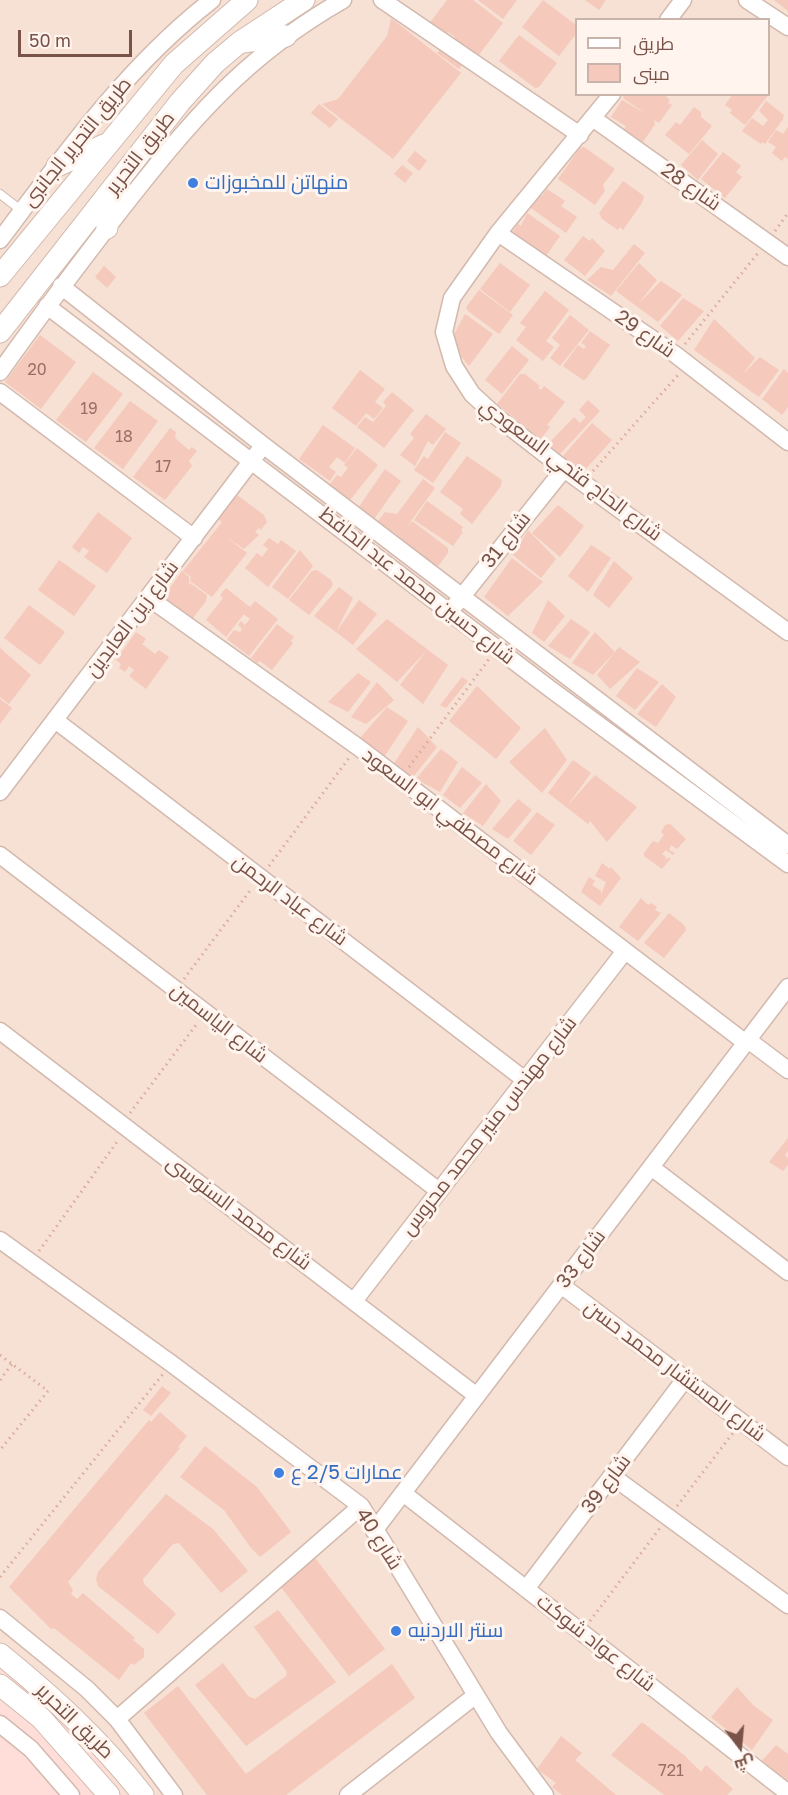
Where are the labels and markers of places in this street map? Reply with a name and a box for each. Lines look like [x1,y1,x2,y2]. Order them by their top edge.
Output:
place label: منهاتن للمخبوزات [205,171,348,195]
marker: منهاتن للمخبوزات [186,176,200,190]
place label: عمارات 2/5 ع [291,1461,403,1485]
marker: عمارات 2/5 ع [272,1466,286,1480]
place label: سنتر الاردنيه [408,1619,503,1643]
marker: سنتر الاردنيه [389,1624,403,1638]

